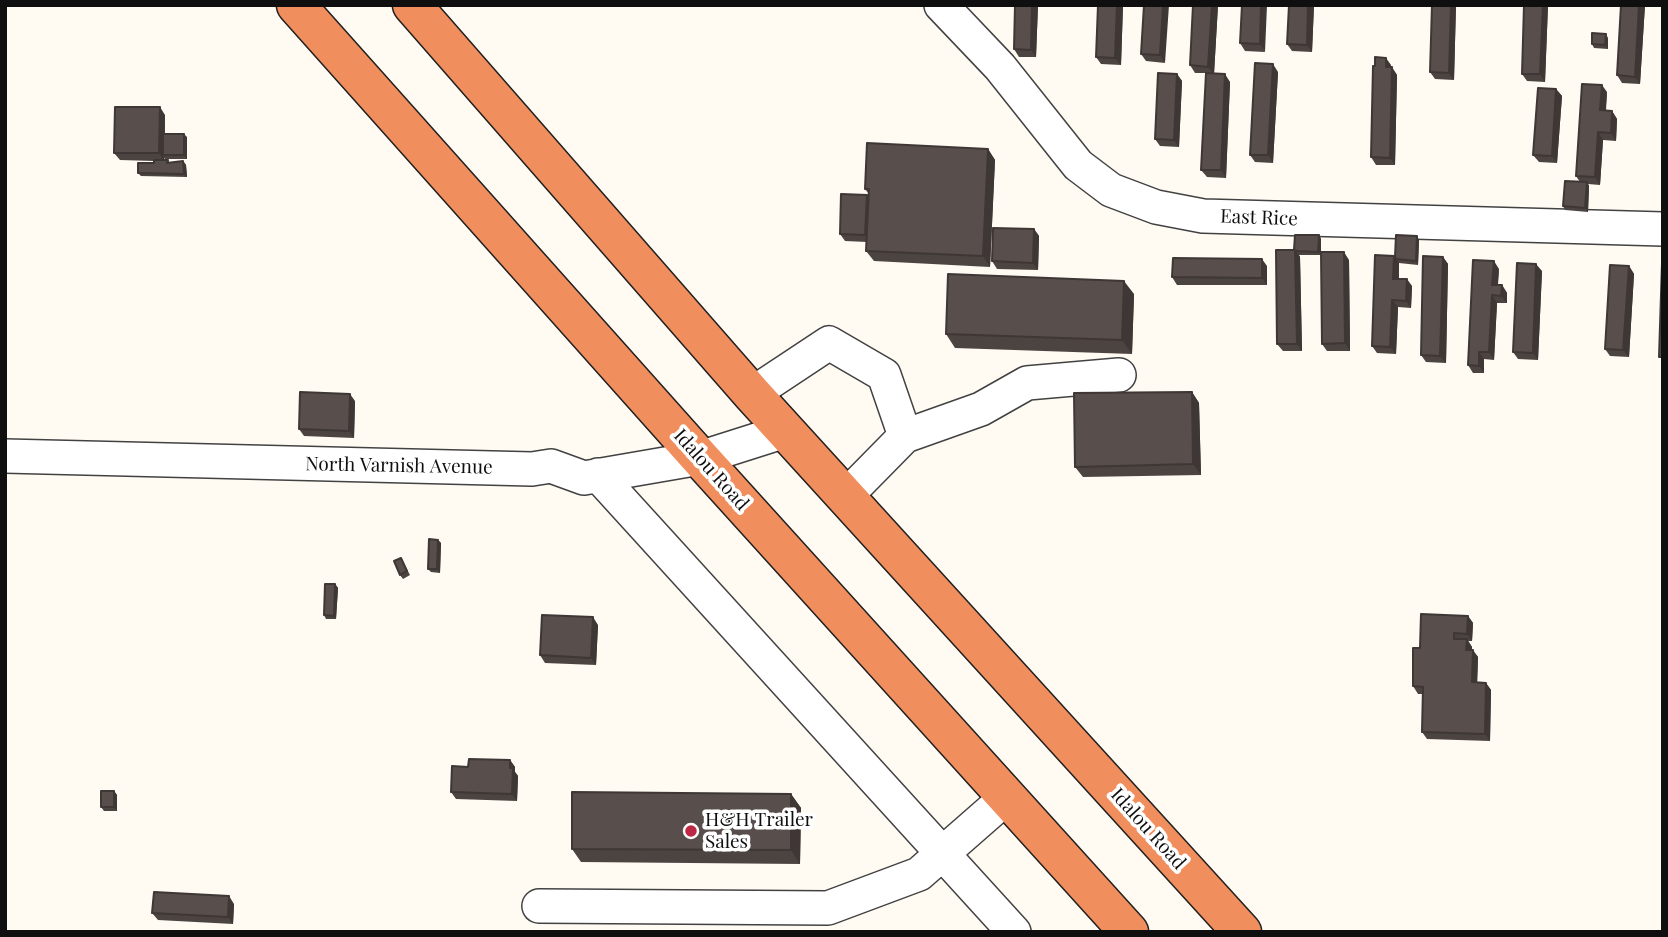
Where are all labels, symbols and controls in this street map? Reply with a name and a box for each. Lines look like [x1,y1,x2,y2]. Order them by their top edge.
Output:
street label: East Rice [1220,205,1298,231]
street label: Idalou Road [669,425,753,515]
street label: North Varnish Avenue [305,453,493,479]
street label: Idalou Road [1106,784,1190,874]
place label: H&H Trailer Sales [705,809,813,853]
marker: H&H Trailer Sales [683,823,699,839]

